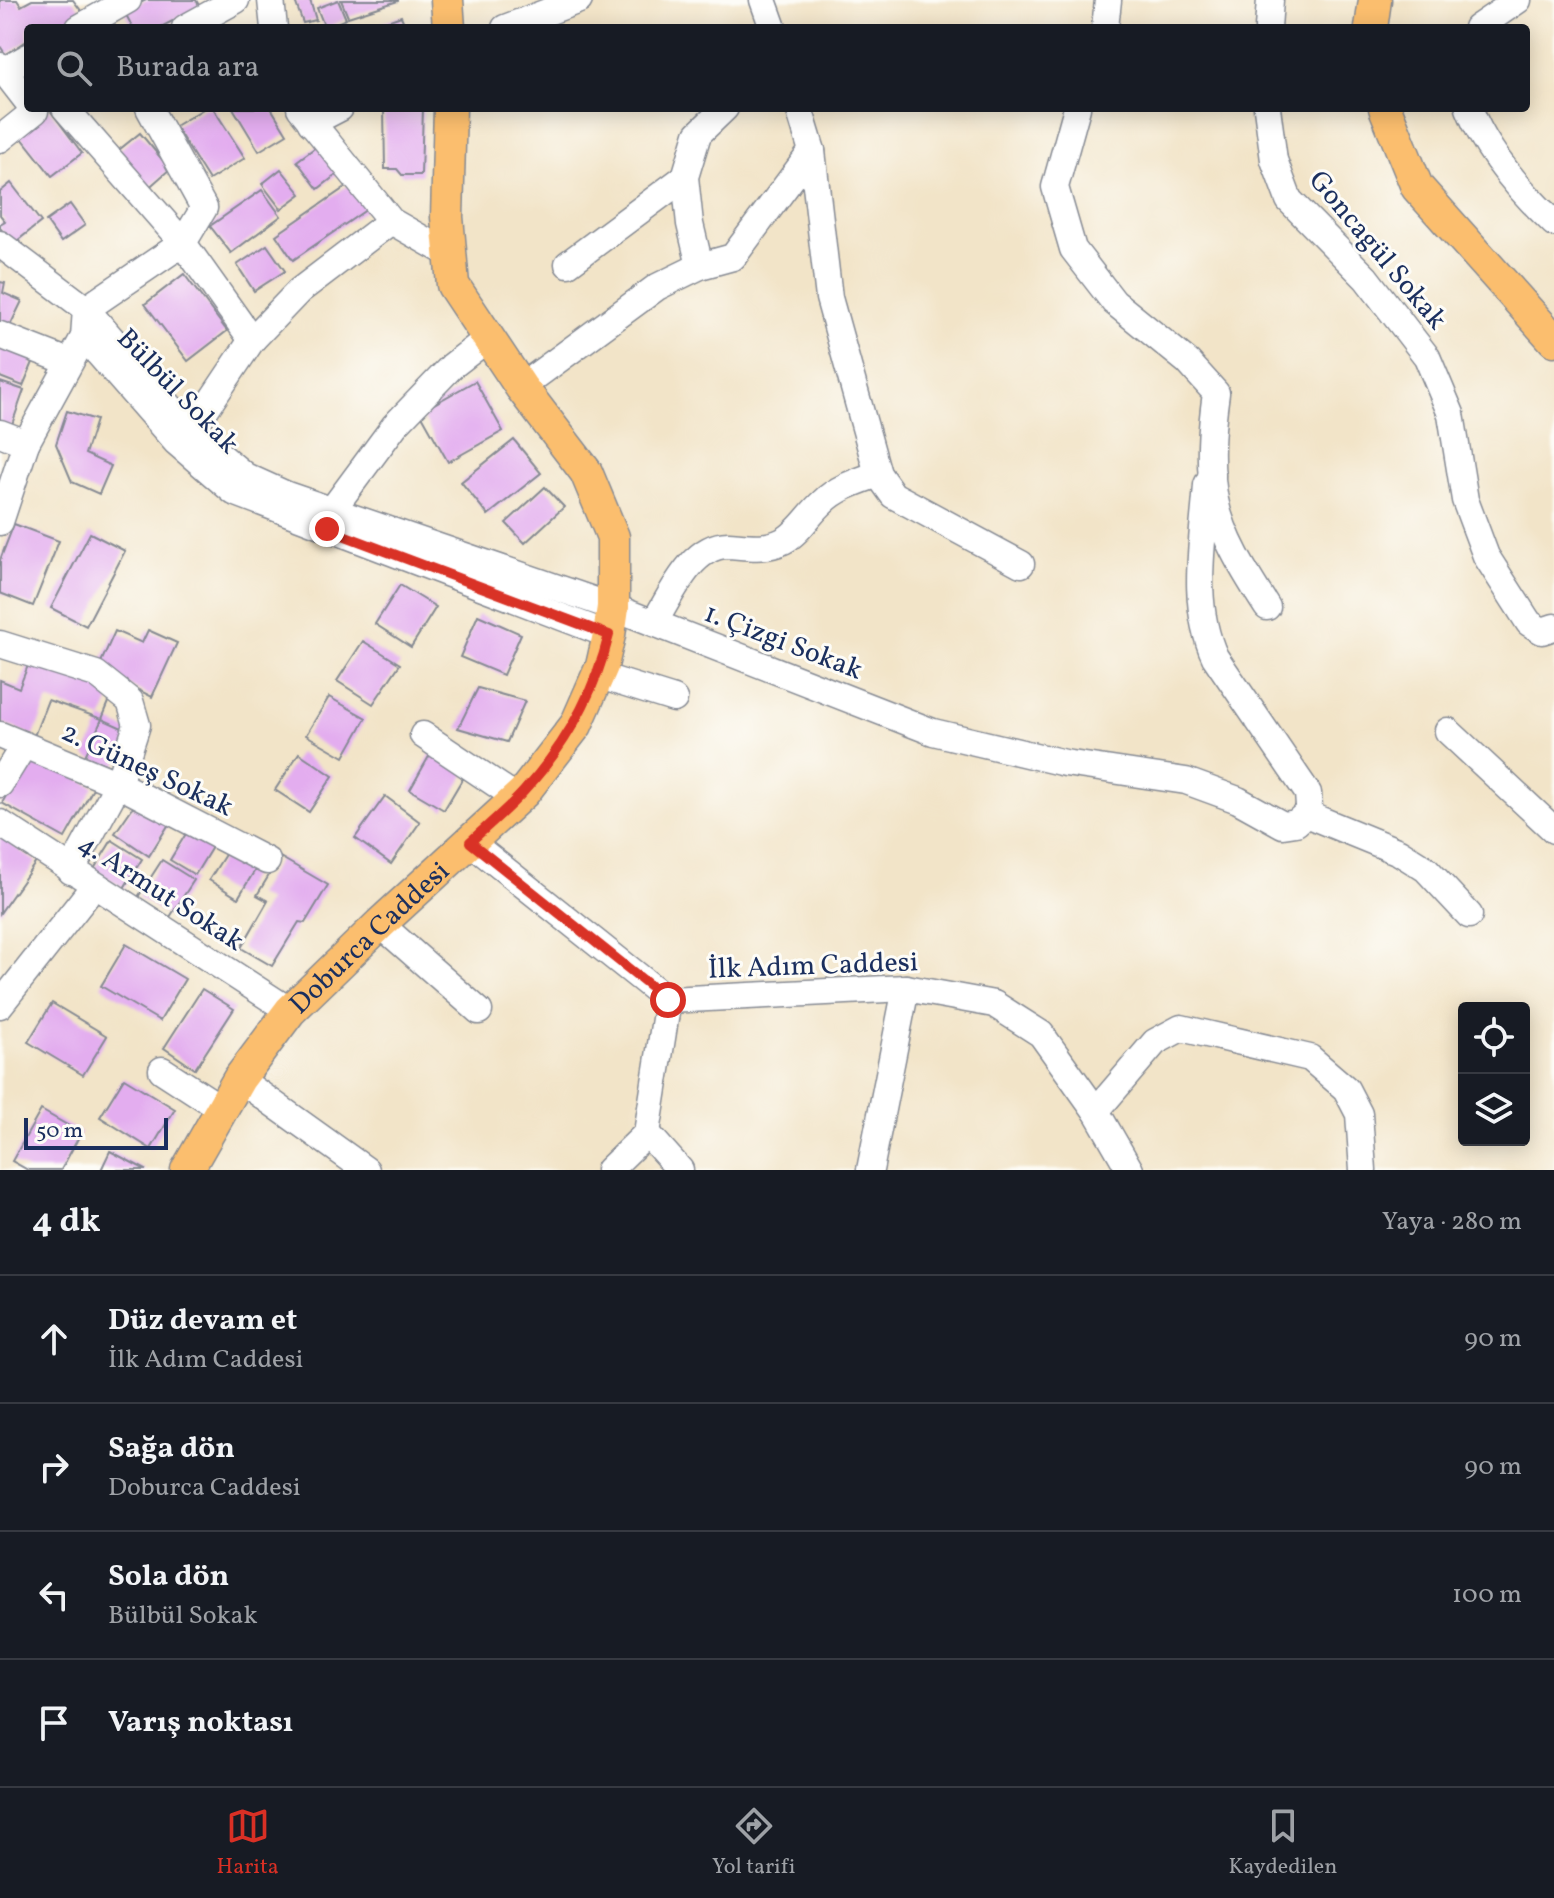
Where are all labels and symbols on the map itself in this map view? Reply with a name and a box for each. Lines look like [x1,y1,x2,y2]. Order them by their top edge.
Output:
street label: Goncagül Sokak [1299,163,1455,339]
street label: Bülbül Sokak [107,320,247,463]
route end [309,511,345,547]
street label: 1. Çizgi Sokak [698,594,868,690]
street label: 2. Güneş Sokak [55,713,239,827]
street label: 4. Armut Sokak [70,825,251,961]
street label: Doburca Caddesi [281,853,459,1024]
street label: İlk Adım Caddesi [707,943,919,990]
route start [650,982,686,1018]
scale bar [24,1114,168,1150]

